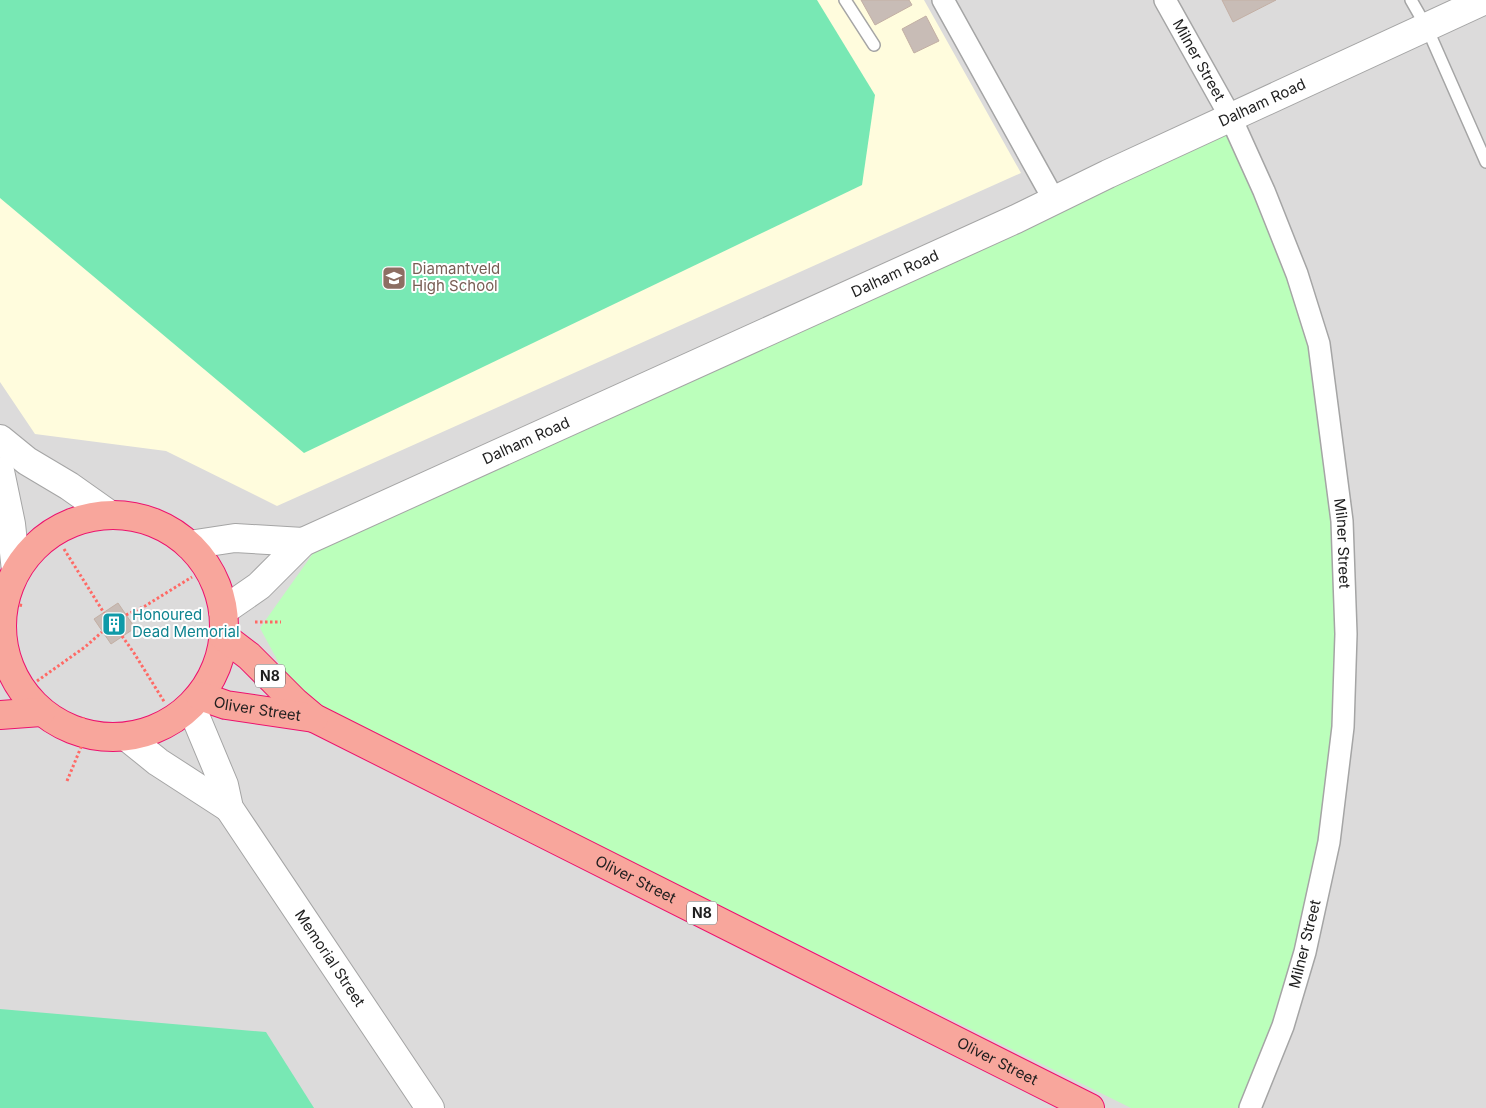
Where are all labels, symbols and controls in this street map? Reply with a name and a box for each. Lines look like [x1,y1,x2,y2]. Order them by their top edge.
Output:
street label: Milner Street [1169,16,1230,104]
street label: Dalham Road [1215,74,1308,131]
street label: Dalham Road [848,245,941,301]
place label: Diamantveld High School [412,259,500,295]
school or university icon: Diamantveld High School [381,265,407,291]
street label: Dalham Road [479,412,573,468]
street label: Milner Street [1330,497,1354,589]
place label: Honoured Dead Memorial [132,605,240,641]
building icon: Honoured Dead Memorial [101,611,127,637]
road number: N8 [255,664,285,688]
street label: Oliver Street [211,691,302,725]
street label: Oliver Street [592,851,679,907]
street label: Milner Street [1284,898,1325,990]
road number: N8 [687,901,717,924]
street label: Memorial Street [291,906,369,1010]
street label: Oliver Street [954,1033,1041,1089]

